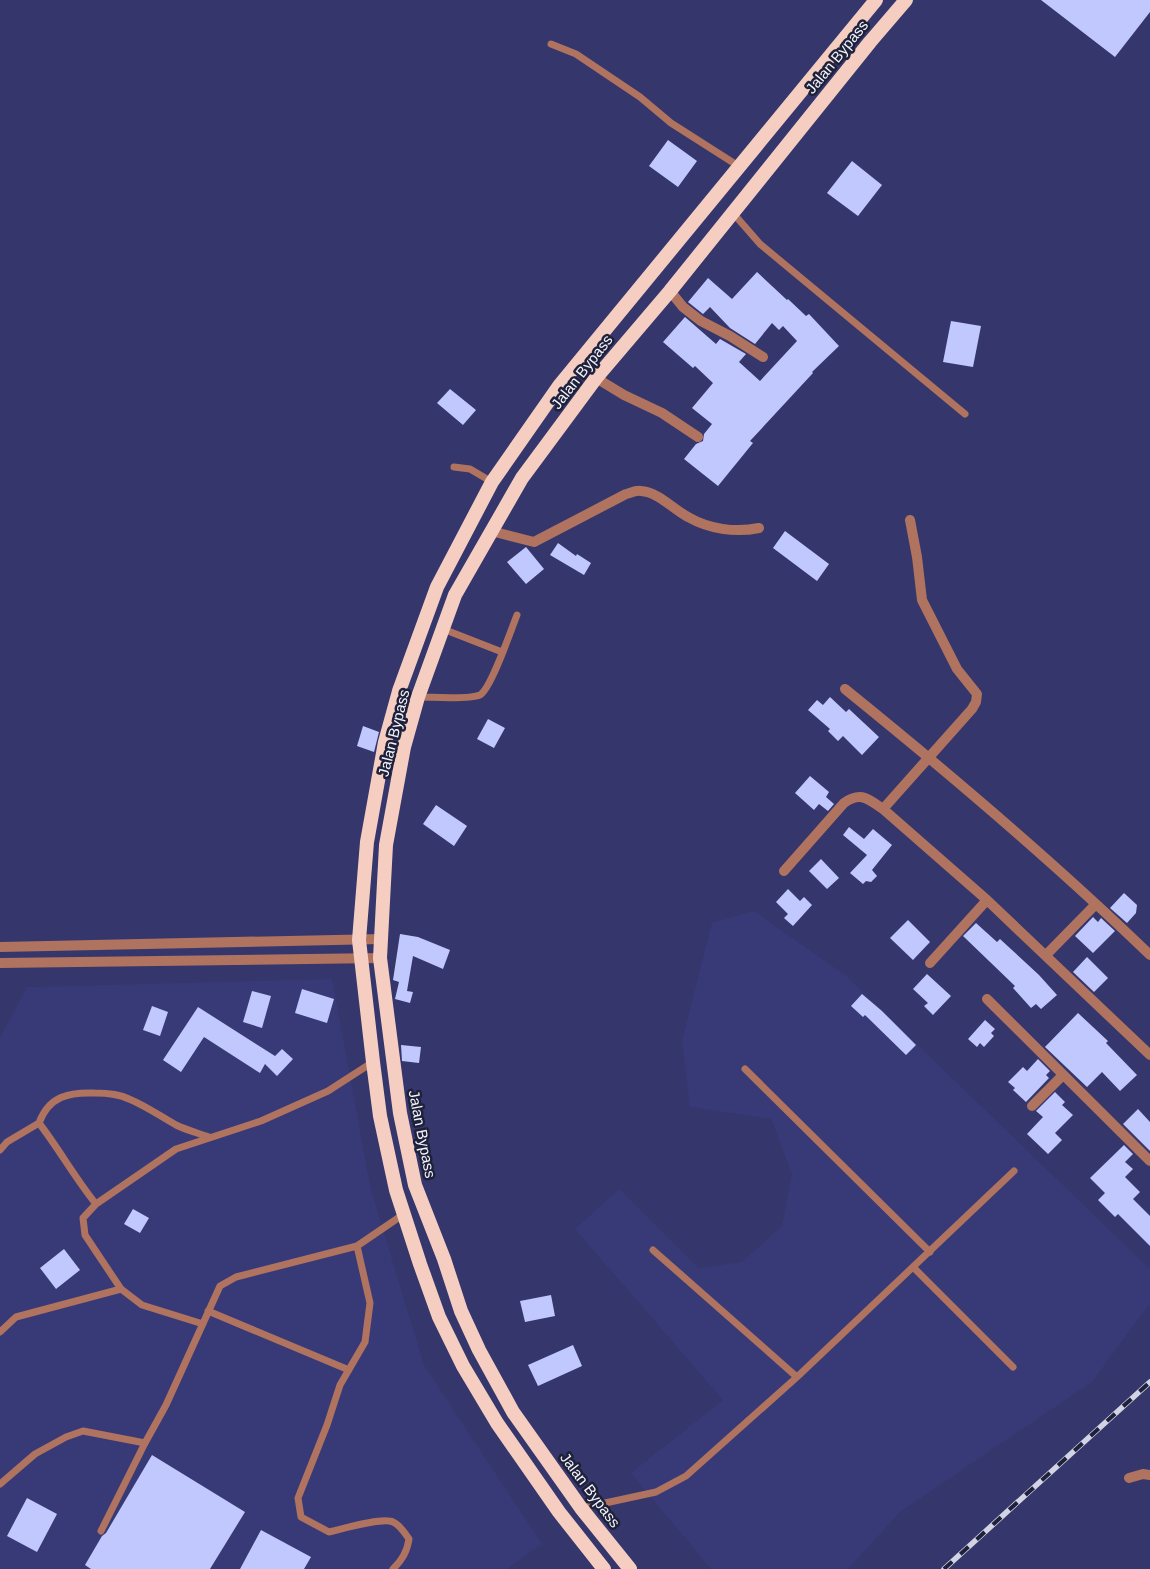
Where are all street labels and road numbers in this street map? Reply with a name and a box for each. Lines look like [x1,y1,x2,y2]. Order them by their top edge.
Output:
street label: Jalan Bypass [802,17,871,97]
street label: Jalan Bypass [547,331,616,412]
street label: Jalan Bypass [374,688,413,778]
street label: Jalan Bypass [406,1088,439,1179]
street label: Jalan Bypass [557,1449,624,1530]

